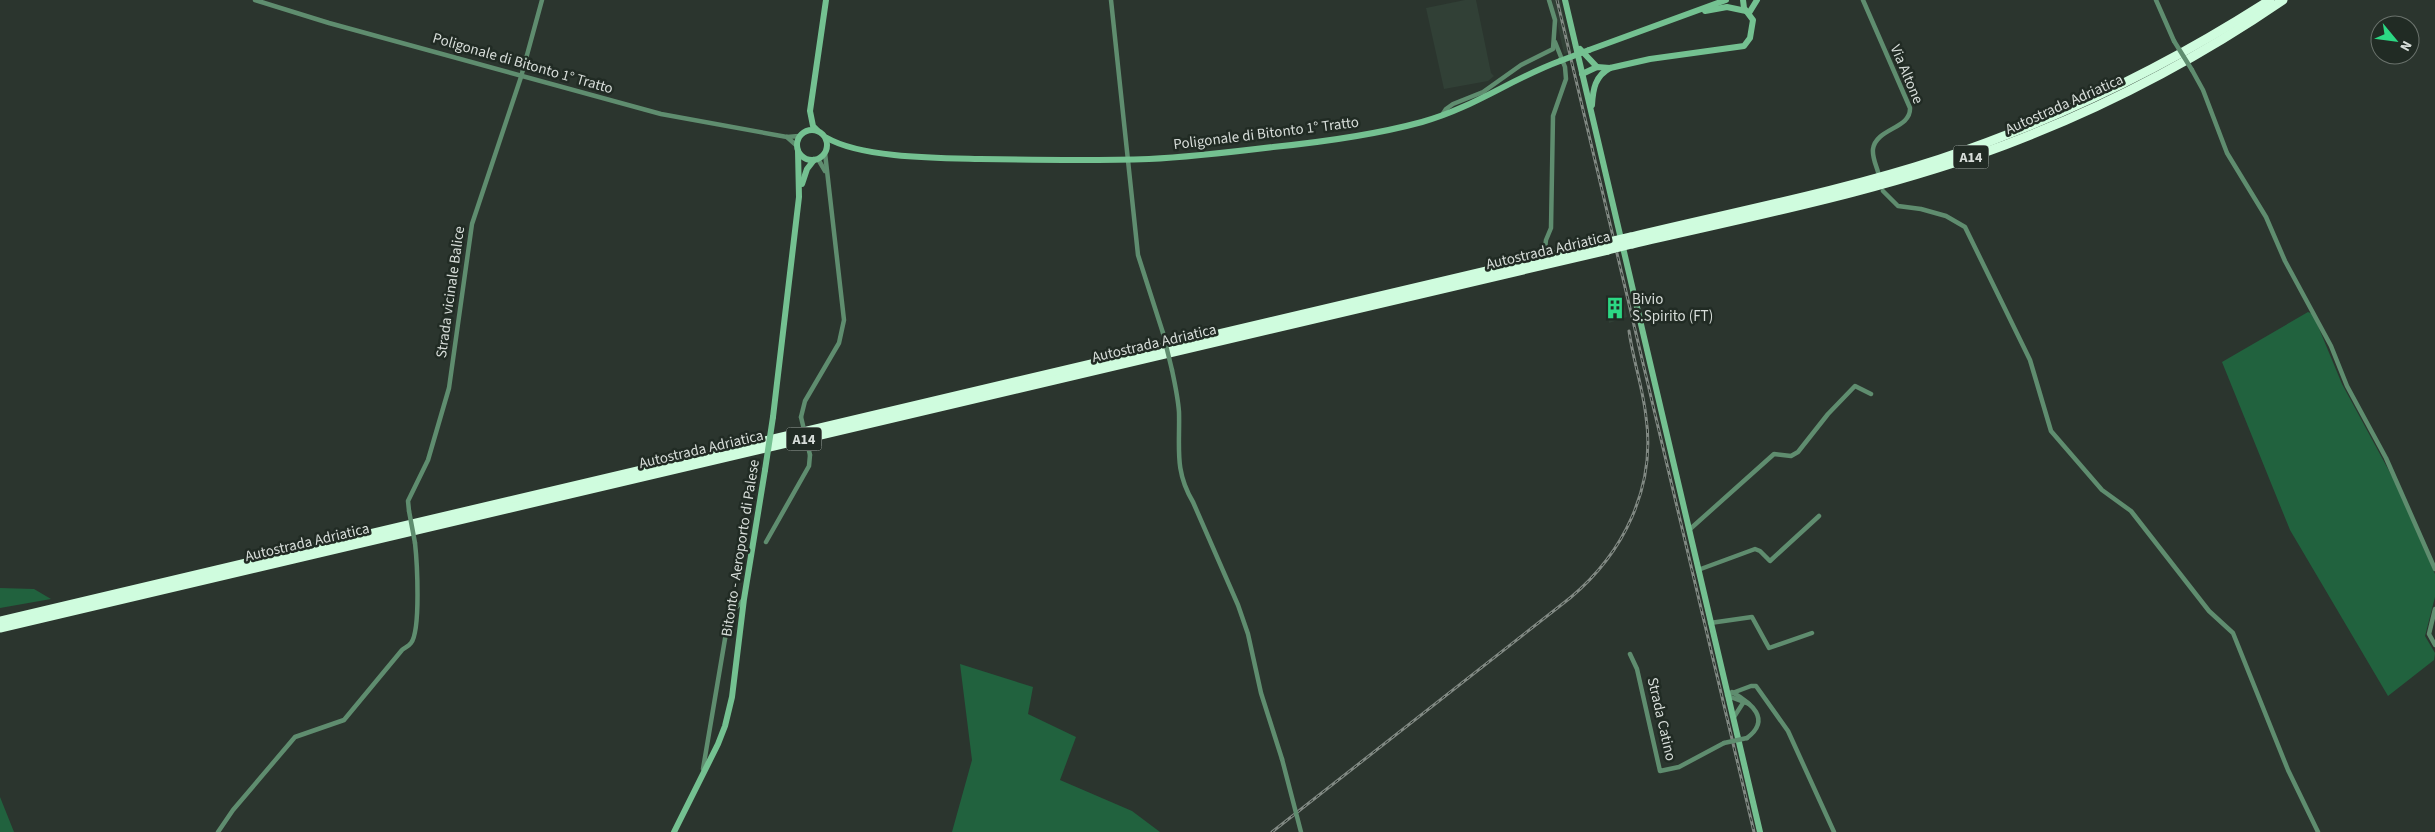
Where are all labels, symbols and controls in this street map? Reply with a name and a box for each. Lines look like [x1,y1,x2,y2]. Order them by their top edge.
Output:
north arrow [2370,15,2420,65]
street label: Poligonale di Bitonto 1° Tratto [430,28,616,99]
text: N [2394,37,2416,55]
street label: Via Altone [1885,41,1928,107]
street label: Autostrada Adriatica [2002,69,2127,140]
street label: Poligonale di Bitonto 1° Tratto [1172,112,1360,155]
road number: A14 [1954,146,1988,168]
street label: Strada vicinale Balice [431,225,470,359]
street label: Autostrada Adriatica [1484,226,1612,275]
place label: Bivio S.Spirito (FT) [1632,289,1713,327]
building icon: Bivio S.Spirito (FT) [1602,295,1628,321]
street label: Autostrada Adriatica [1090,319,1218,368]
street label: Autostrada Adriatica [637,425,765,474]
road number: A14 [786,428,822,450]
street label: Bitonto - Aeroporto di Palese [716,458,765,638]
street label: Autostrada Adriatica [243,518,371,567]
street label: Strada Catino [1642,675,1681,763]

